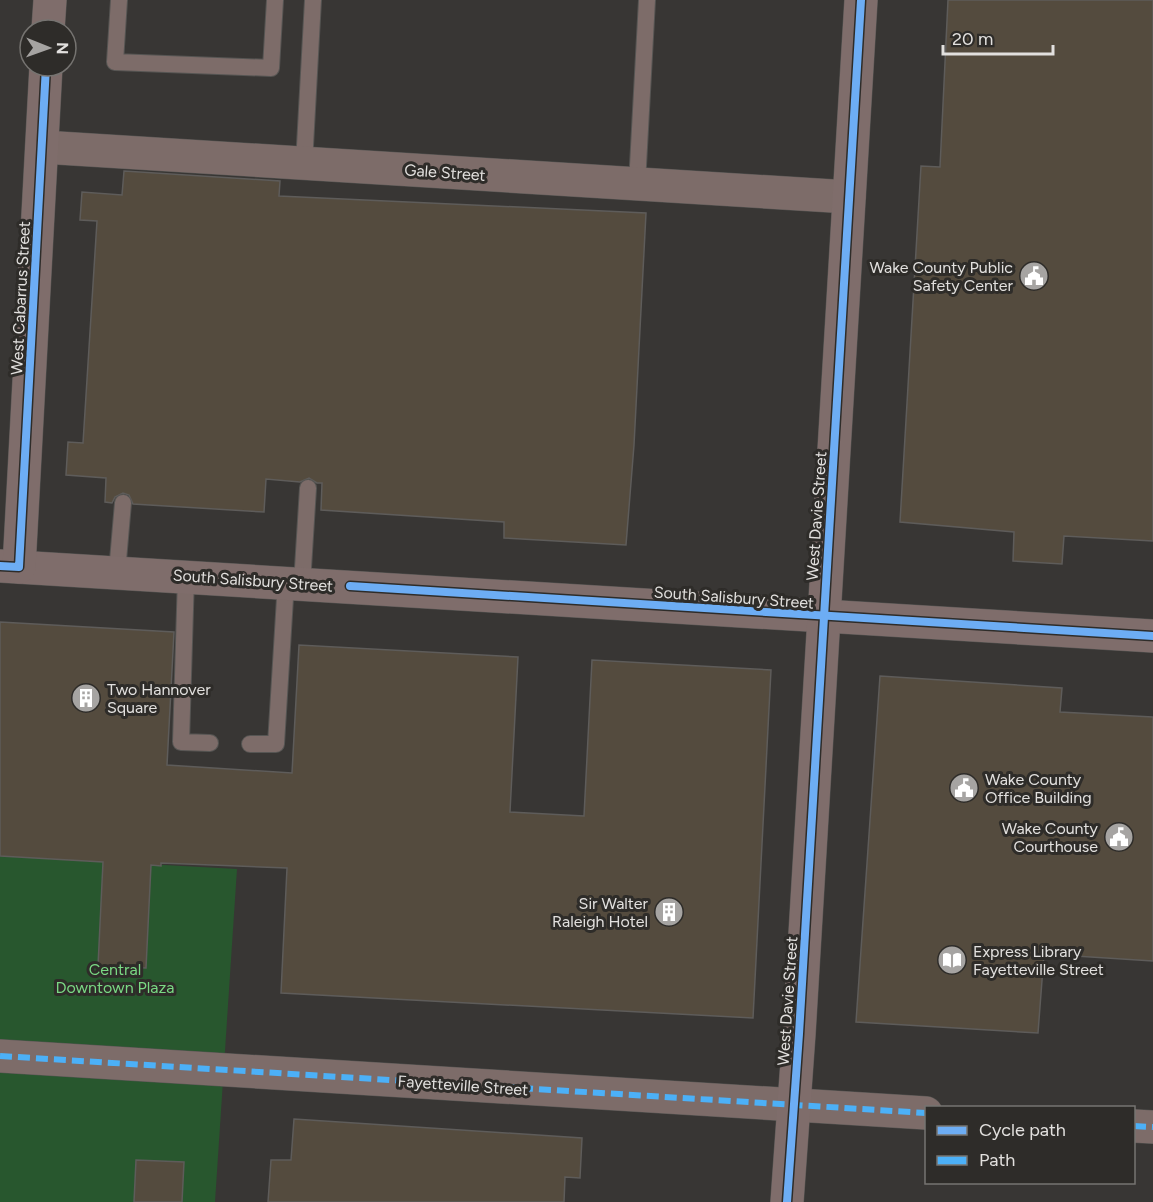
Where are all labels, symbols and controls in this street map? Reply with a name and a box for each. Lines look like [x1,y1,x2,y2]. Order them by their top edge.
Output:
north arrow [18,18,78,78]
scale bar [943,18,1052,56]
text: 20 m [952,28,993,50]
text: N [53,42,72,55]
street label: Gale Street [404,160,486,185]
street label: West Cabarrus Street [7,221,34,375]
place label: Wake County Public Safety Center [869,258,1014,295]
public building icon: Wake County Public Safety Center [1018,260,1050,292]
street label: West Davie Street [803,451,830,581]
street label: South Salisbury Street [172,565,334,596]
street label: South Salisbury Street [653,582,815,613]
place label: Two Hannover Square [107,680,211,717]
building icon: Two Hannover Square [70,682,102,714]
place label: Wake County Office Building [985,770,1092,807]
public building icon: Wake County Office Building [948,772,980,804]
place label: Wake County Courthouse [1002,819,1099,856]
public building icon: Wake County Courthouse [1103,821,1135,853]
place label: Sir Walter Raleigh Hotel [552,894,649,931]
building icon: Sir Walter Raleigh Hotel [653,896,685,928]
street label: West Davie Street [774,936,801,1066]
place label: Express Library Fayetteville Street [973,942,1104,979]
library icon: Express Library Fayetteville Street [936,944,968,976]
park label: Central Downtown Plaza [55,960,175,997]
street label: Fayetteville Street [397,1071,529,1100]
legend [925,1106,1135,1184]
text: Cycle path [979,1119,1066,1141]
text: Path [979,1149,1015,1171]

